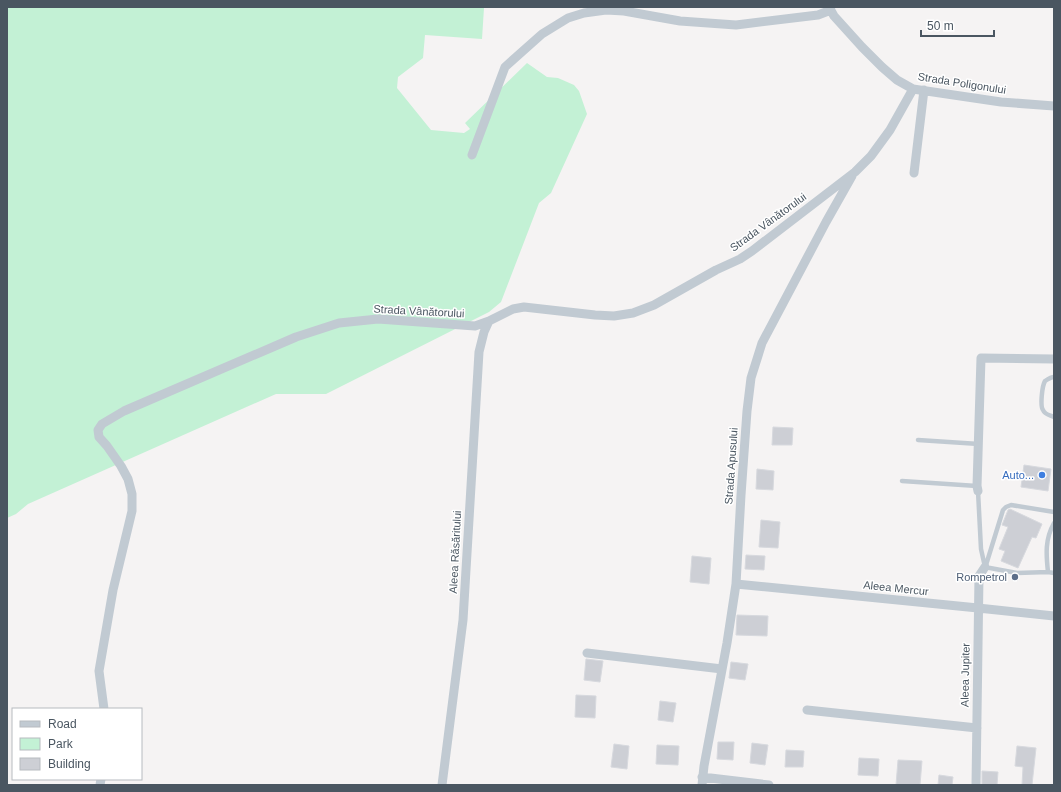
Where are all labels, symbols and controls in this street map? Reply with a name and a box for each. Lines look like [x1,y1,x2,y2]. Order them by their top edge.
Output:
scale bar [921,12,994,38]
text: 50 m [927,19,954,33]
street label: Strada Poligonului [917,70,1007,96]
street label: Strada Vânătorului [728,190,808,254]
street label: Strada Vânătorului [373,303,465,319]
street label: Strada Apusului [722,427,740,505]
place label: Auto... [1002,469,1034,481]
marker: Auto... [1037,470,1047,480]
street label: Aleea Răsăritului [447,510,463,594]
place label: Rompetrol [956,571,1007,583]
marker: Rompetrol [1010,572,1020,582]
street label: Aleea Mercur [863,579,929,597]
street label: Aleea Jupiter [958,642,972,707]
legend [12,708,142,780]
text: Road [48,717,77,731]
text: Park [48,737,74,751]
text: Building [48,757,91,771]

